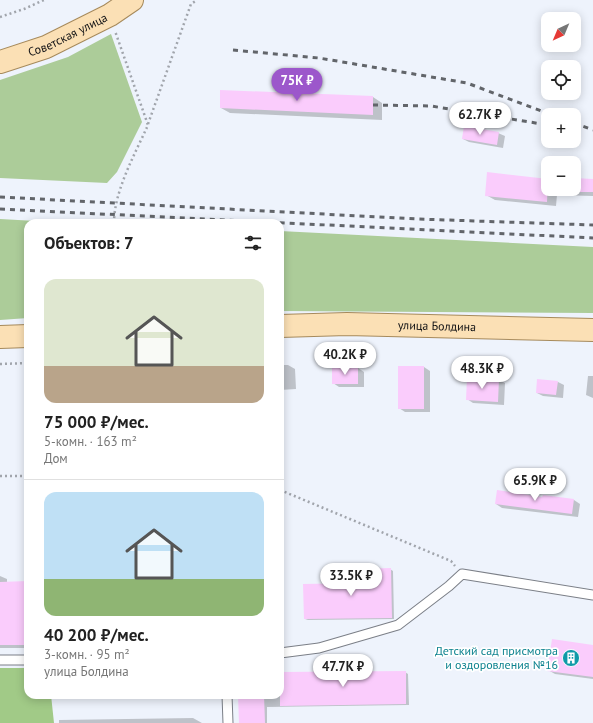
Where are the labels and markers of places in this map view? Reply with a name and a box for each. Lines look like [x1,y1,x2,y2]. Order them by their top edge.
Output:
pin: 75K ₽ [269,68,325,102]
pin: 62.7K ₽ [443,102,517,136]
pin: 40.2K ₽ [308,342,382,376]
pin: 48.3K ₽ [445,356,519,390]
pin: 65.9K ₽ [498,468,572,502]
pin: 33.5K ₽ [314,563,388,597]
place label: Детский сад присмотра и оздоровления №16 [435,643,558,672]
building icon: Детский сад присмотра и оздоровления №16 [561,648,581,668]
pin: 47.7K ₽ [306,654,380,688]

